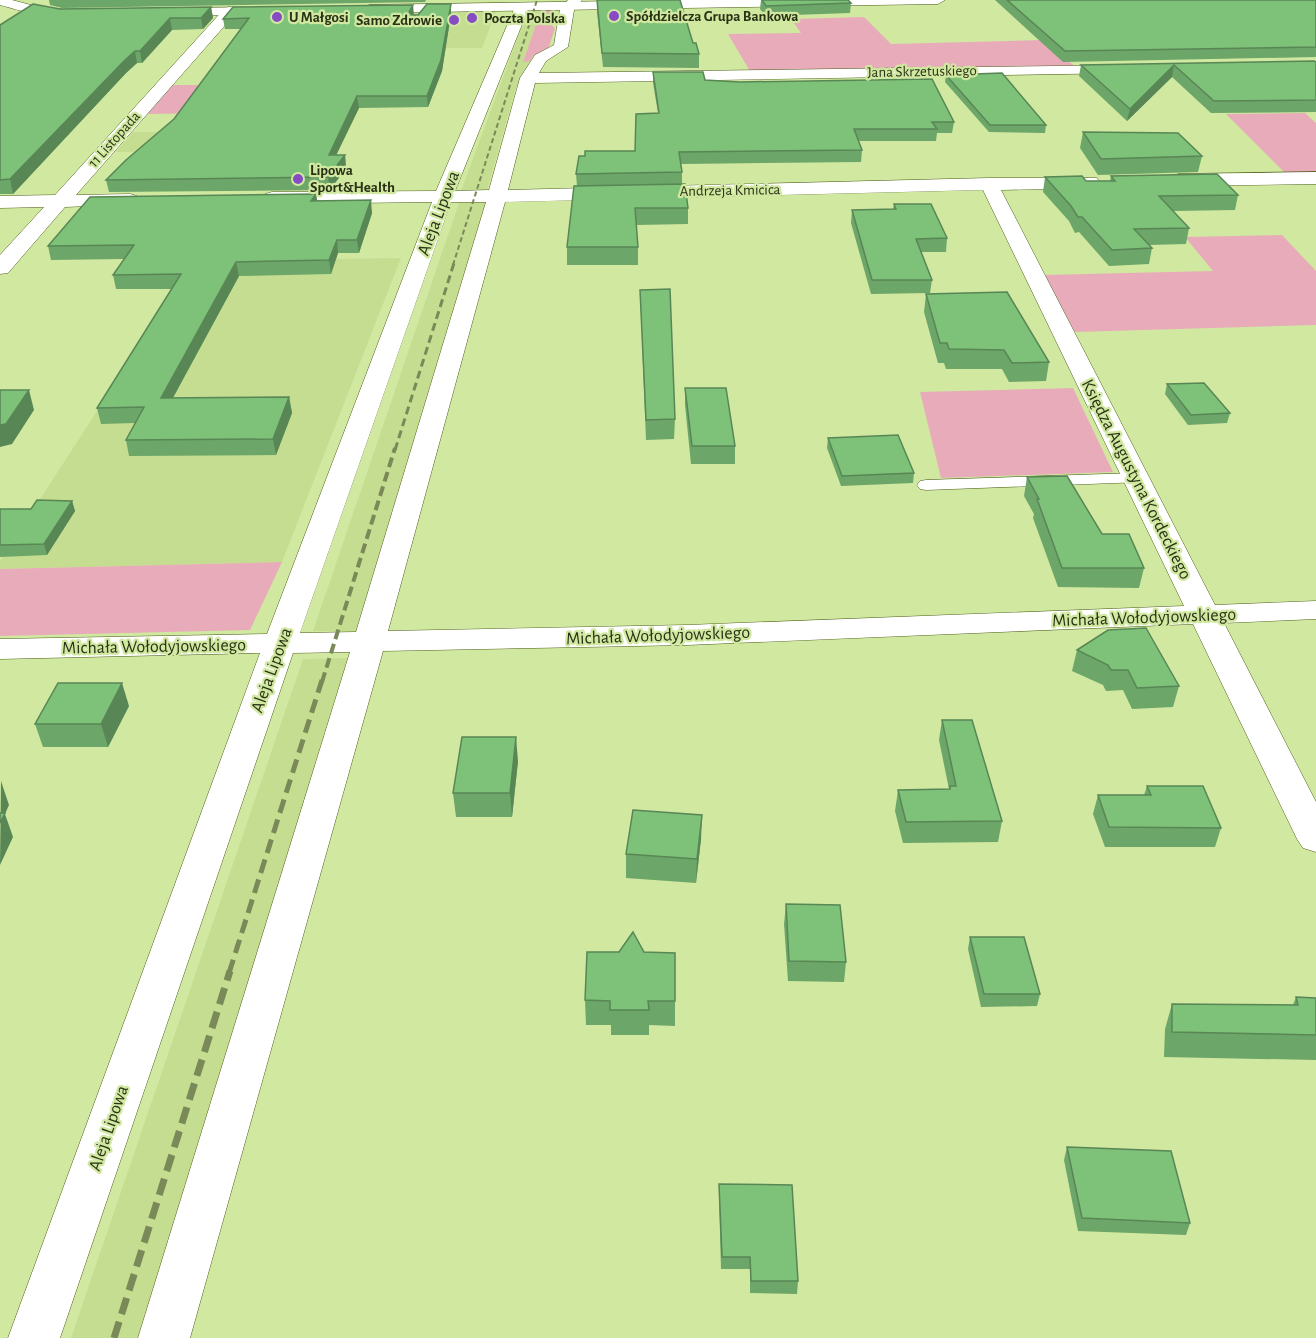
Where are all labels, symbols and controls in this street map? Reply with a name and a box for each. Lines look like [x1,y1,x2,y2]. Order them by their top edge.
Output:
marker: Spółdzielcza Grupa Bankowa [607,9,621,23]
place label: Spółdzielcza Grupa Bankowa [626,9,798,24]
marker: U Małgosi [270,10,284,24]
place label: U Małgosi [289,10,349,25]
marker: Poczta Polska [465,11,479,25]
place label: Poczta Polska [484,11,565,26]
place label: Samo Zdrowie [356,13,442,28]
marker: Samo Zdrowie [447,13,461,27]
street label: Jana Skrzetuskiego [867,63,977,80]
street label: 11 Listopada [86,108,143,170]
place label: Lipowa Sport&Health [310,163,395,195]
street label: Aleja Lipowa [415,169,463,258]
marker: Lipowa Sport&Health [291,172,305,186]
street label: Andrzeja Kmicica [679,182,781,199]
street label: Księdza Augustyna Kordeckiego [1078,377,1195,582]
street label: Michała Wołodyjowskiego [1052,606,1237,630]
street label: Michała Wołodyjowskiego [566,624,751,648]
street label: Aleja Lipowa [248,625,296,715]
street label: Michała Wołodyjowskiego [62,636,246,658]
street label: Aleja Lipowa [86,1083,132,1173]

